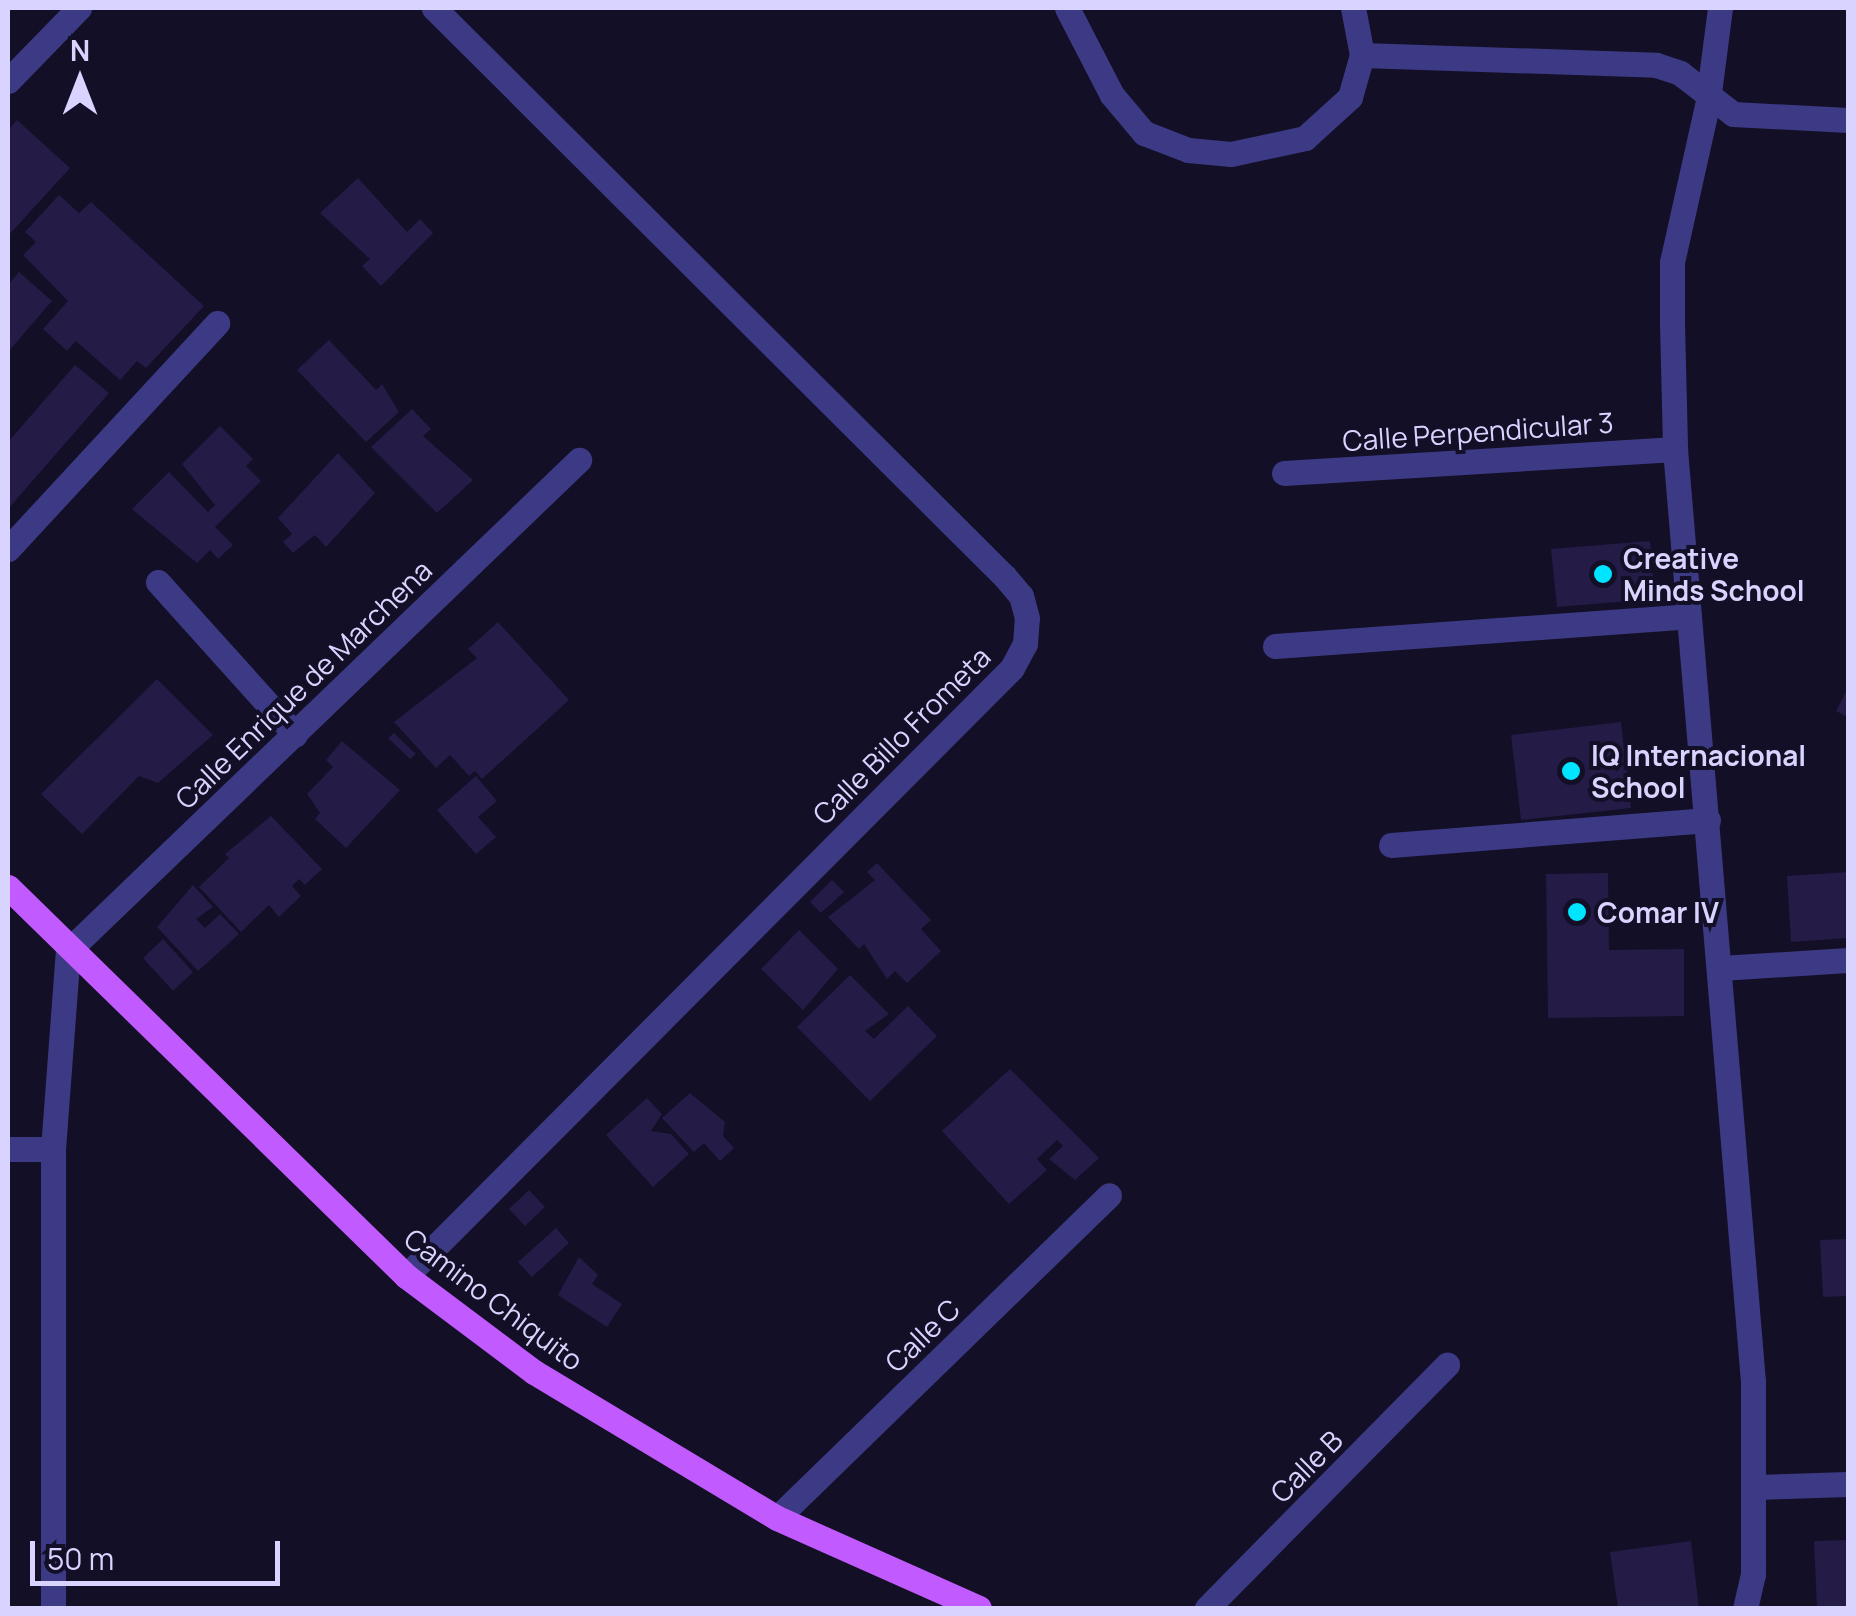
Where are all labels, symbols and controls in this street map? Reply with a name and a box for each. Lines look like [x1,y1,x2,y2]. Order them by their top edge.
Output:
north arrow [30,30,130,130]
text: N [70,31,90,69]
street label: Calle Perpendicular 3 [1341,405,1615,457]
place label: Creative Minds School [1623,541,1805,607]
street label: Calle Enrique de Marchena [168,553,438,815]
marker: Creative Minds School [1592,563,1614,585]
street label: Calle Billo Frometa [805,639,997,831]
place label: IQ Internacional School [1591,738,1806,804]
marker: IQ Internacional School [1560,760,1582,782]
place label: Comar IV [1597,895,1719,929]
marker: Comar IV [1566,901,1588,923]
street label: Camino Chiquito [398,1221,590,1377]
street label: Calle C [878,1291,966,1379]
street label: Calle B [1263,1423,1349,1509]
scale bar [35,1521,285,1583]
text: 50 m [47,1538,114,1579]

